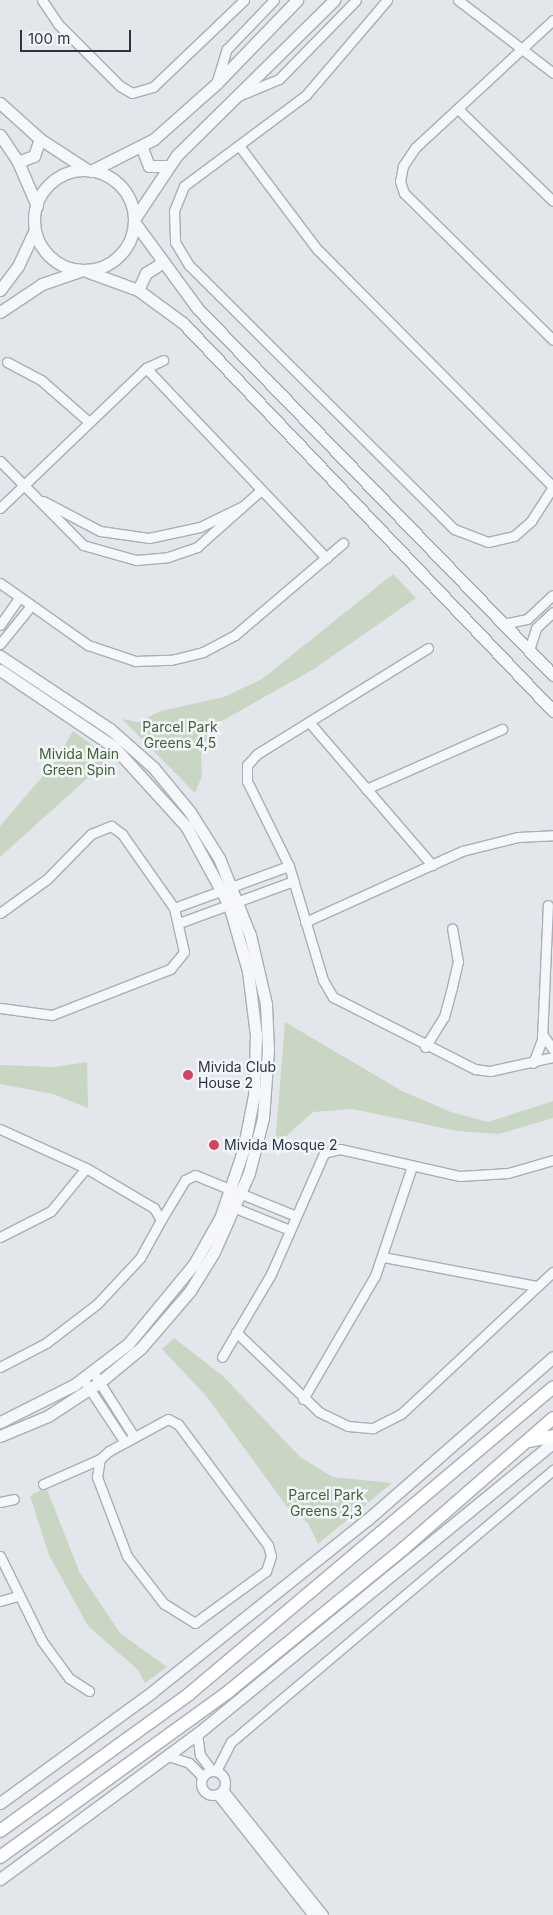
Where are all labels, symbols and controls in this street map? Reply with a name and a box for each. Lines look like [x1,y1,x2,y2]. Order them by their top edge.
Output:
scale bar [22,20,134,52]
text: 100 m [28,29,70,48]
park label: Parcel Park Greens 4,5 [142,719,218,752]
park label: Mivida Main Green Spin [39,746,119,779]
place label: Mivida Club House 2 [198,1059,276,1092]
marker: Mivida Club House 2 [182,1069,194,1081]
place label: Mivida Mosque 2 [224,1137,338,1153]
marker: Mivida Mosque 2 [208,1139,220,1151]
park label: Parcel Park Greens 2,3 [288,1487,364,1520]

